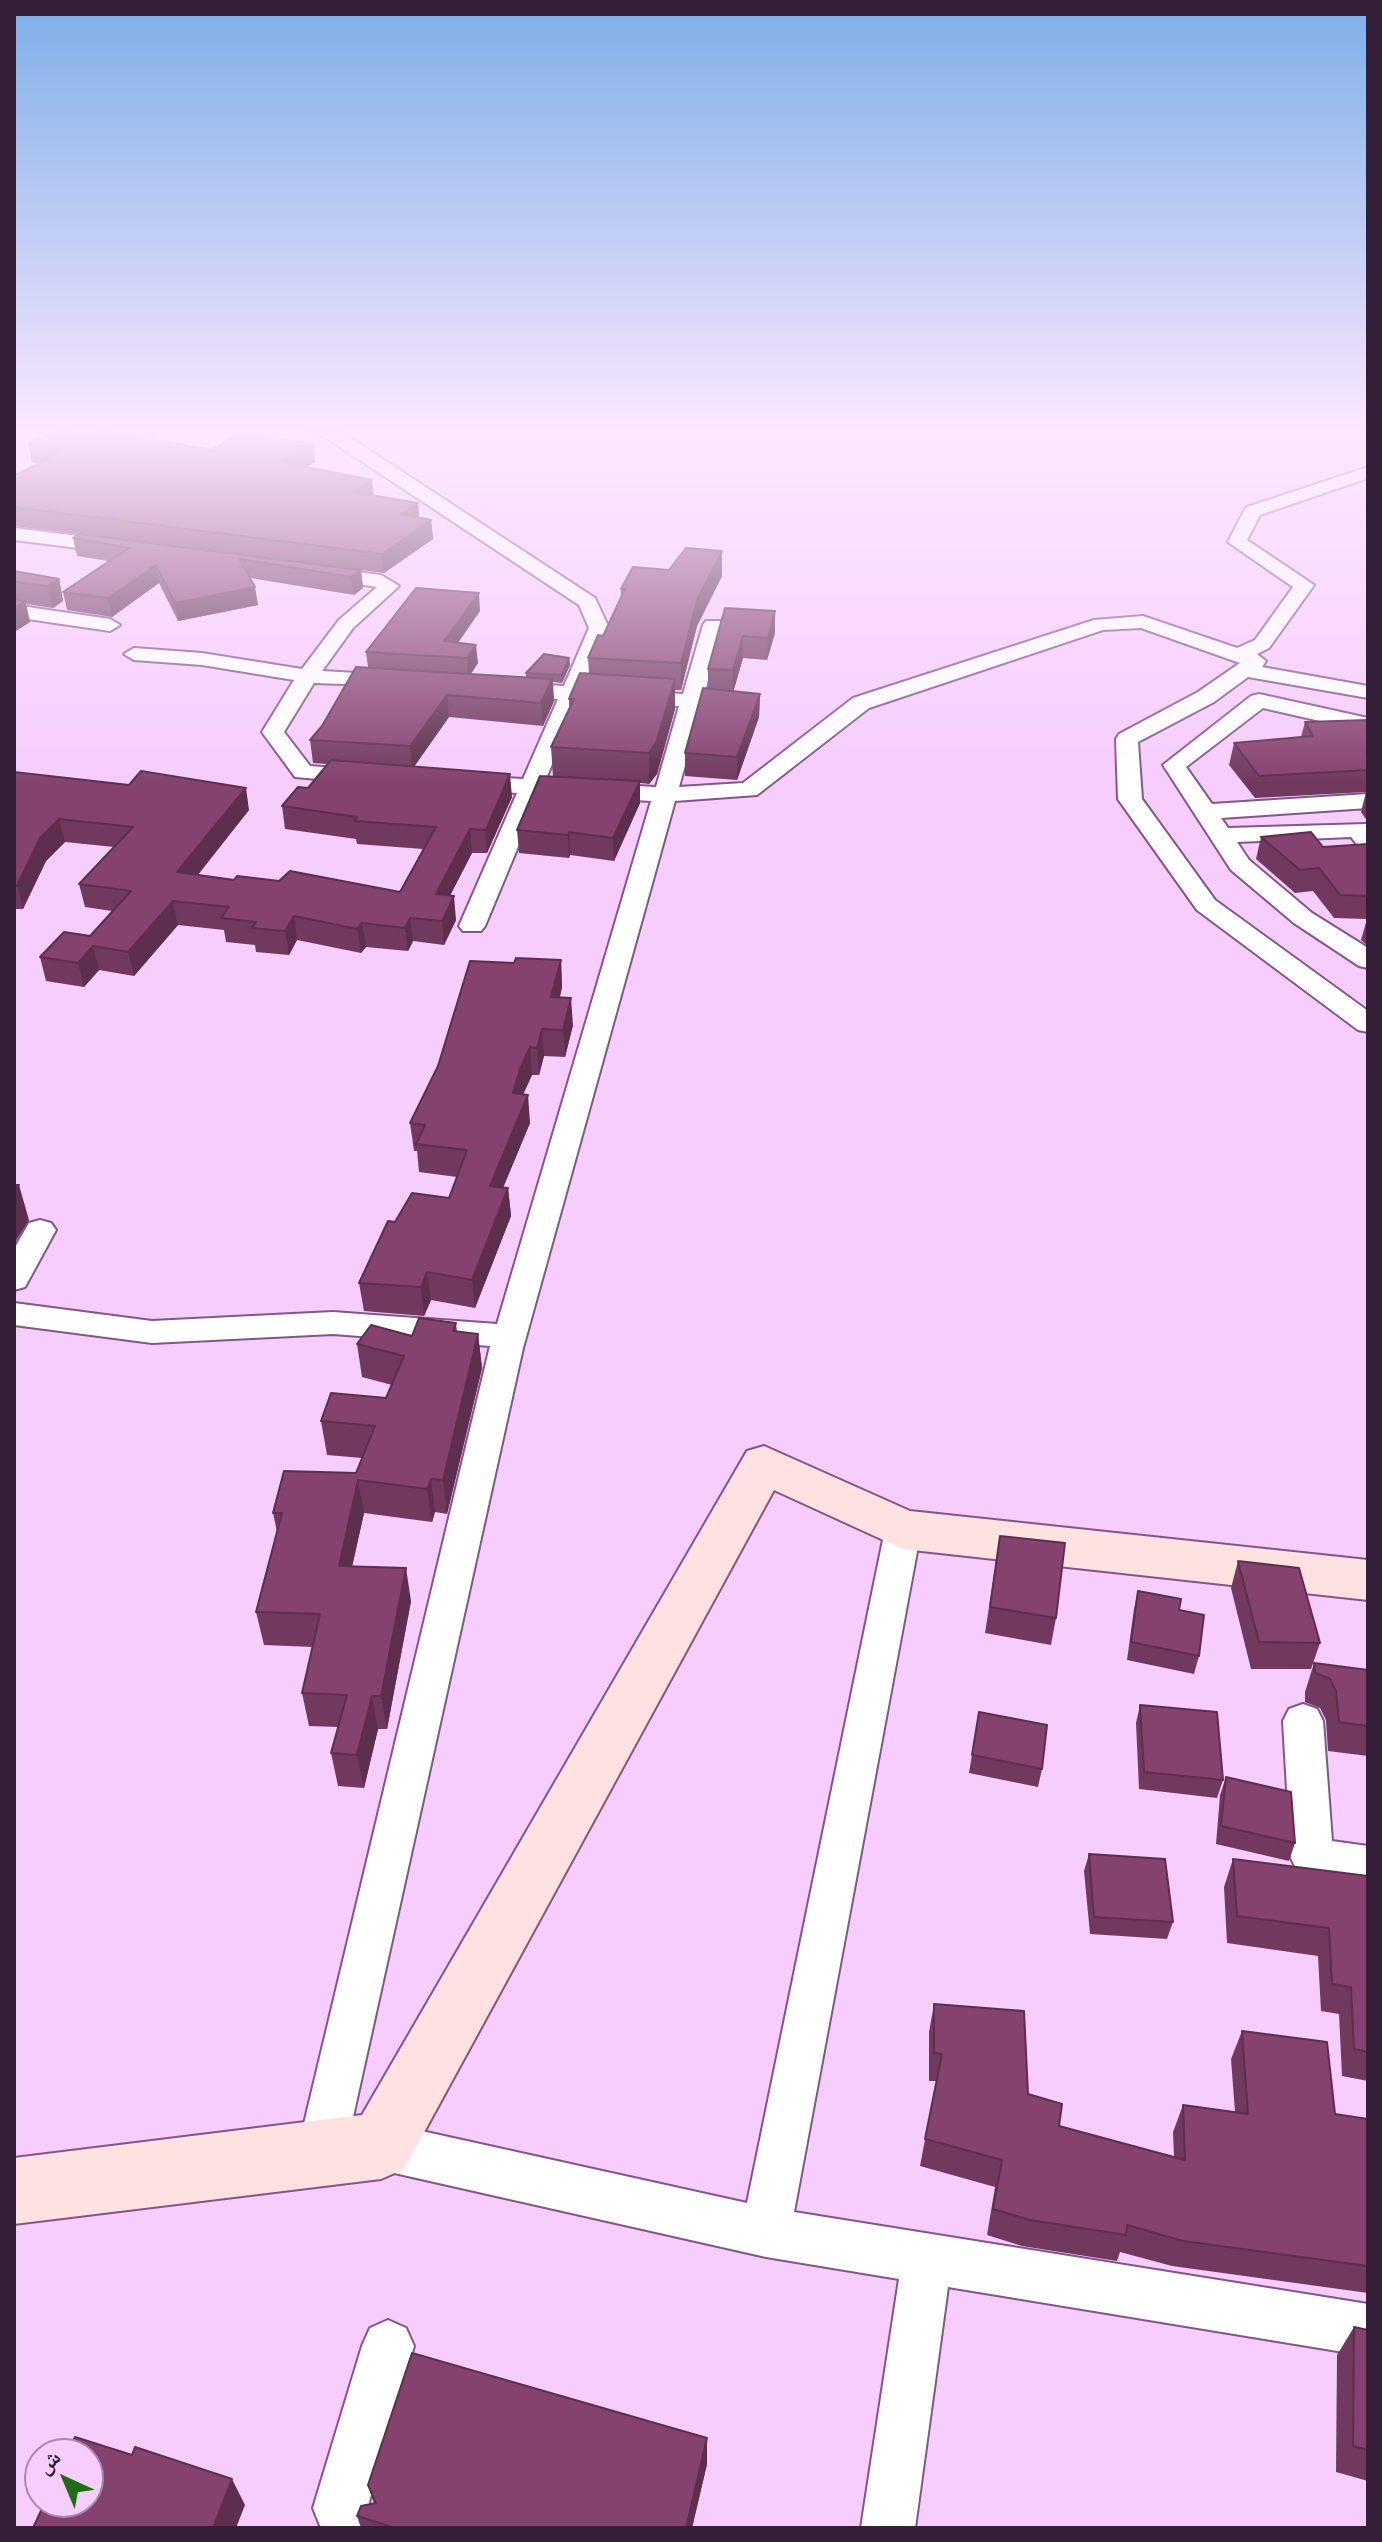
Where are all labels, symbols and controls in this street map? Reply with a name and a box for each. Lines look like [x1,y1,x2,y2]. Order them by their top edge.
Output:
north arrow [24,2438,104,2518]
text: ش [30,2443,68,2481]

